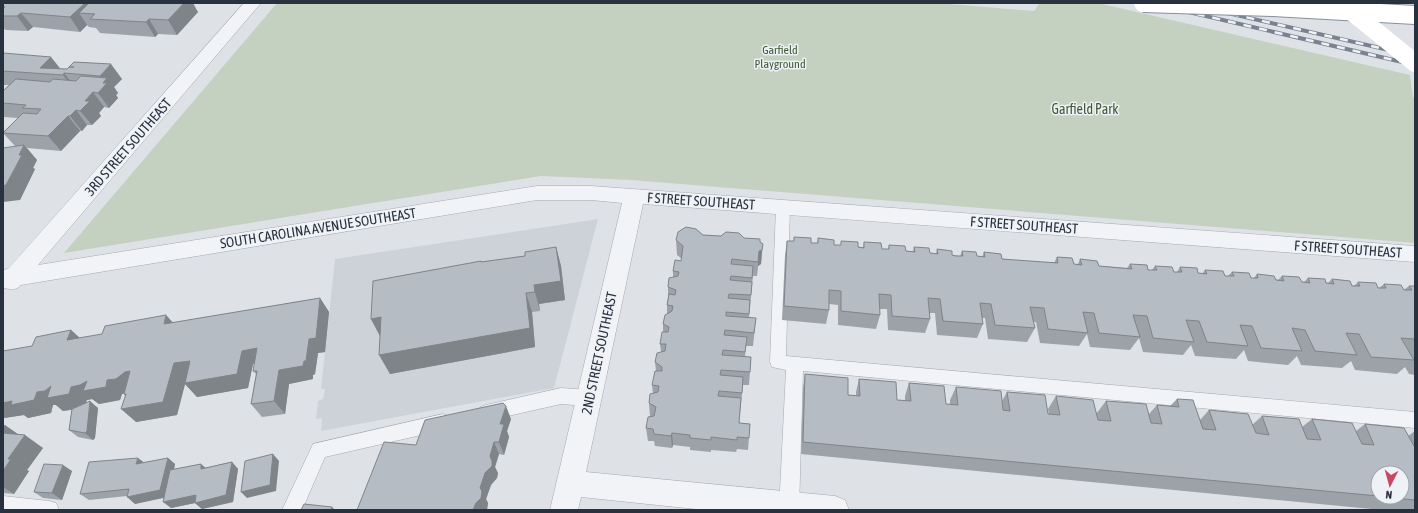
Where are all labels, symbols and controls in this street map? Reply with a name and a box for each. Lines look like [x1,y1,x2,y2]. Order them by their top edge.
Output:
park label: Garfield Playground [754,43,806,71]
street label: 3RD STREET SOUTHEAST [81,95,175,199]
park label: Garfield Park [1052,101,1118,117]
street label: F STREET SOUTHEAST [647,189,755,213]
street label: SOUTH CAROLINA AVENUE SOUTHEAST [219,205,417,251]
street label: F STREET SOUTHEAST [970,213,1078,237]
street label: F STREET SOUTHEAST [1294,237,1402,261]
street label: 2ND STREET SOUTHEAST [578,290,620,416]
north arrow [1370,465,1410,505]
text: N [1385,489,1393,501]

